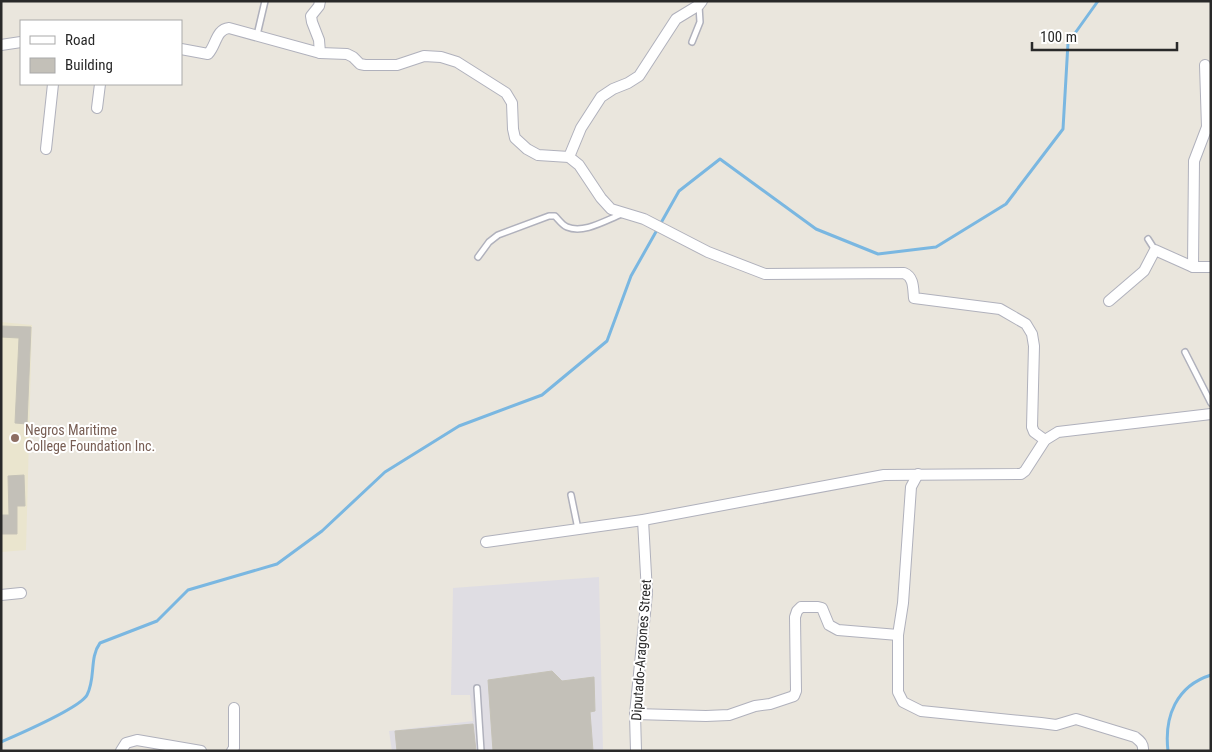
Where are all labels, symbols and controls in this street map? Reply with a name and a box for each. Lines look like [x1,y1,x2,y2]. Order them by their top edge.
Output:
legend [20,20,182,85]
scale bar [1032,20,1177,52]
text: 100 m [1040,28,1077,46]
text: Road [65,31,95,49]
text: Building [65,56,113,74]
place label: Negros Maritime College Foundation Inc. [25,422,155,454]
marker: Negros Maritime College Foundation Inc. [9,432,21,444]
street label: Diputado-Aragones Street [628,579,654,721]

